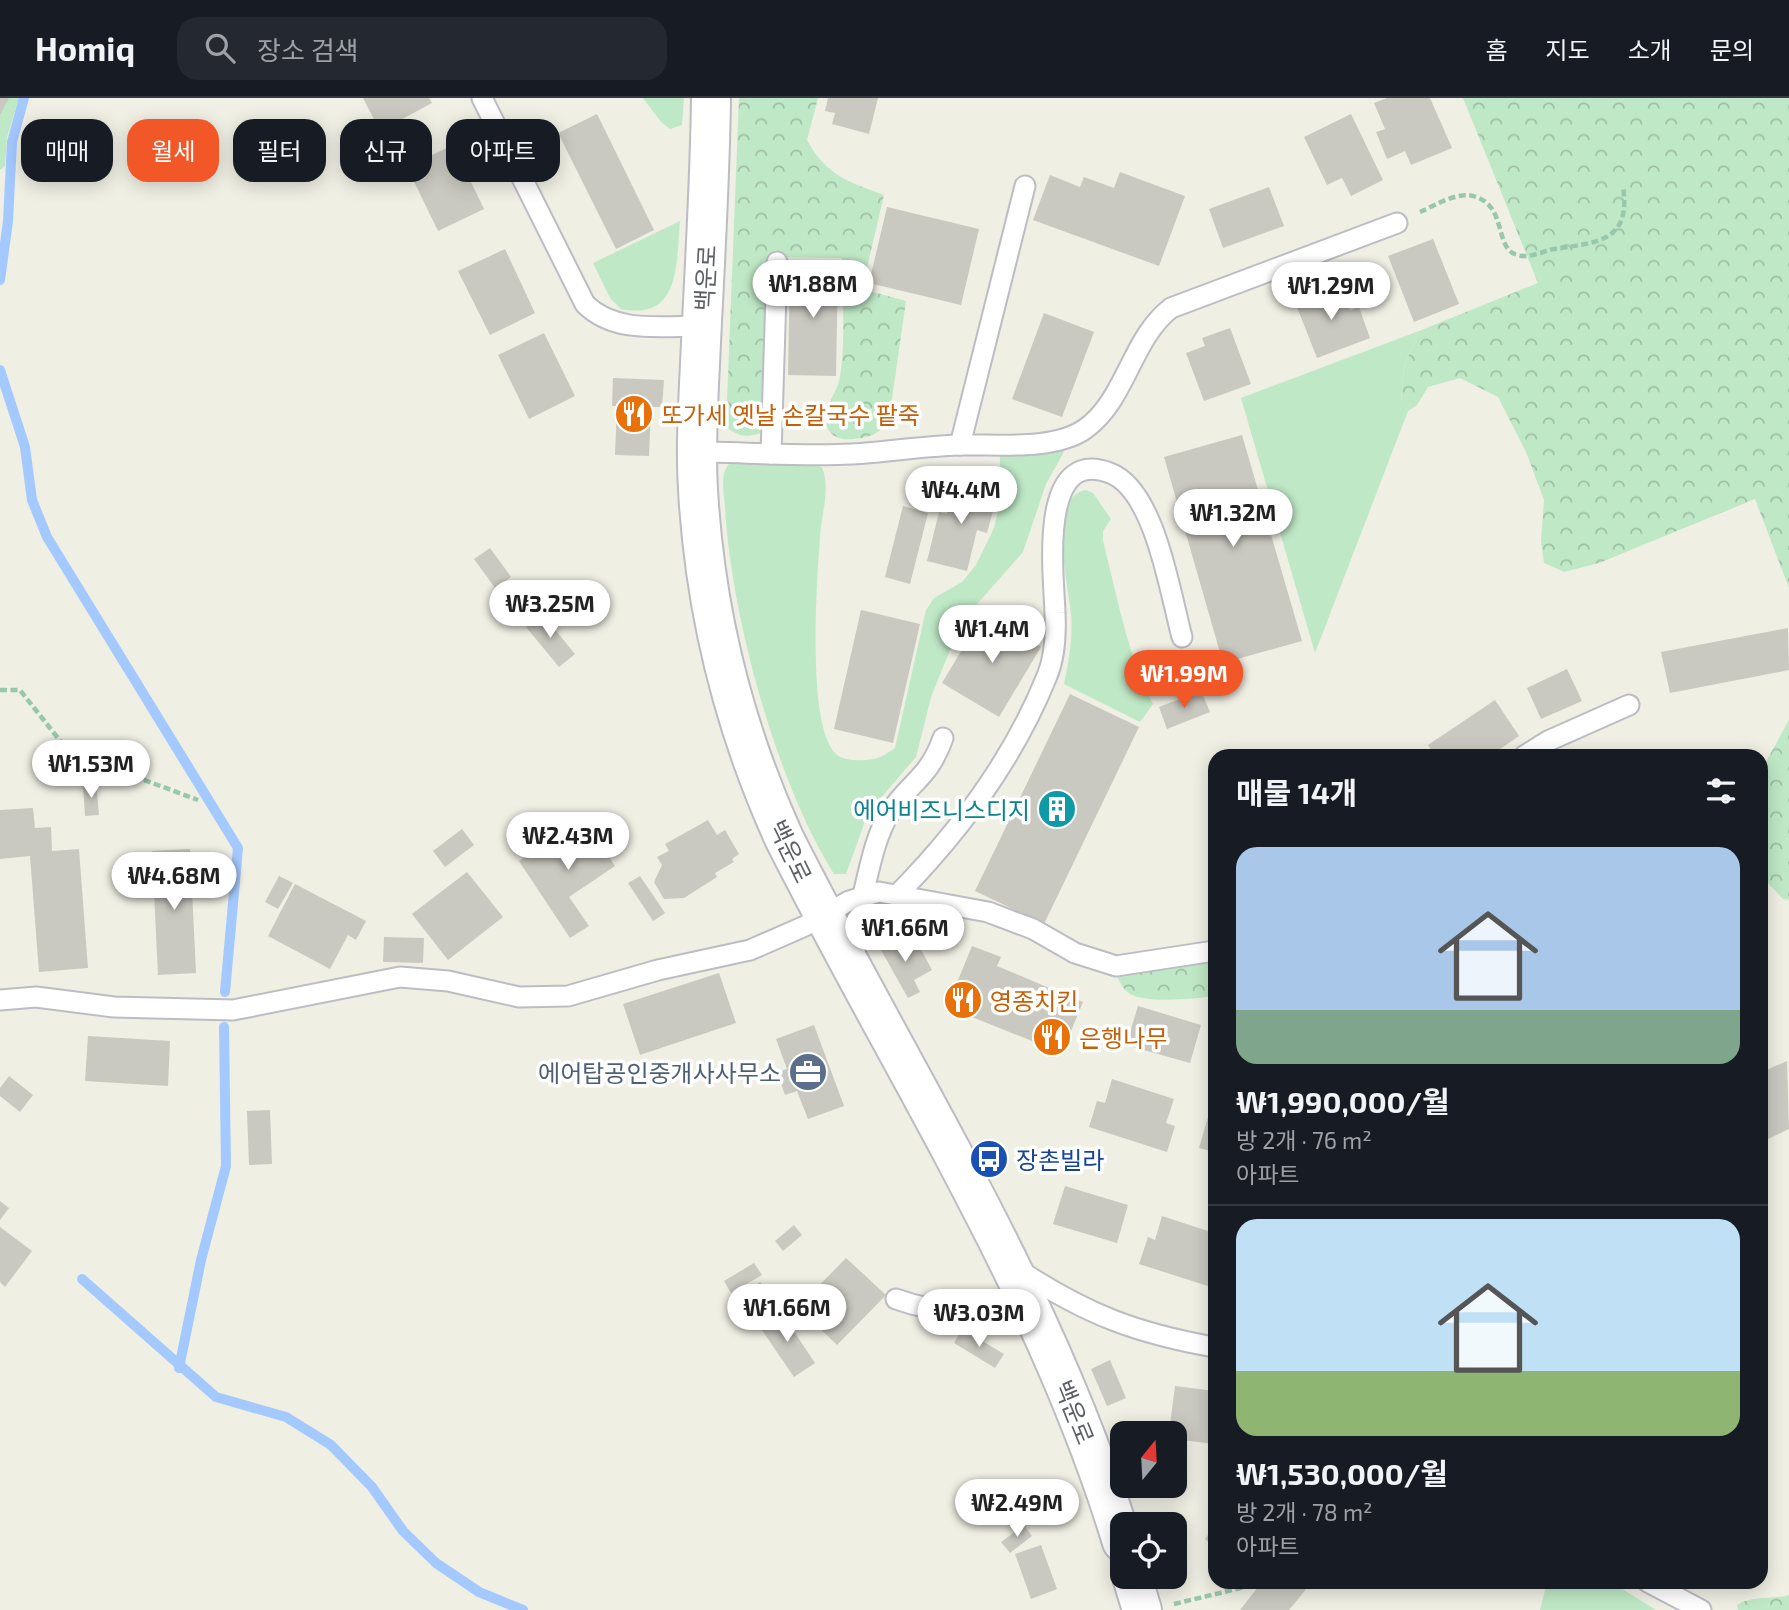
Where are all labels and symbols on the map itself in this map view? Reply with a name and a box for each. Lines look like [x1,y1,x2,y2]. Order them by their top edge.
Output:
street label: 백운로 [689,244,721,312]
pin: ₩1.88M [756,260,870,320]
pin: ₩1.29M [1274,262,1388,322]
restaurant icon: 또가세 옛날 손칼국수 팥죽 [613,393,655,435]
place label: 또가세 옛날 손칼국수 팥죽 [661,400,920,429]
pin: ₩4.4M [912,466,1010,526]
pin: ₩1.32M [1176,490,1290,549]
pin: ₩3.25M [493,580,607,640]
pin: ₩1.4M [943,606,1041,665]
pin: ₩1.99M [1127,650,1241,710]
pin: ₩1.53M [34,740,148,800]
building icon: 에어비즈니스디지 [1036,788,1078,830]
place label: 에어비즈니스디지 [853,795,1030,824]
pin: ₩2.43M [511,812,625,872]
street label: 백운로 [763,815,819,887]
pin: ₩4.68M [117,852,231,912]
pin: ₩1.66M [848,904,962,964]
restaurant icon: 영종치킨 [942,979,984,1021]
place label: 영종치킨 [990,986,1078,1015]
restaurant icon: 은행나무 [1031,1016,1073,1058]
place label: 은행나무 [1079,1023,1167,1052]
office icon: 에어탑공인중개사사무소 [787,1051,829,1093]
place label: 에어탑공인중개사사무소 [538,1058,781,1087]
bus stop icon: 장촌빌라 [968,1138,1010,1180]
place label: 장촌빌라 [1016,1145,1104,1174]
pin: ₩1.66M [730,1284,844,1344]
pin: ₩3.03M [922,1290,1036,1349]
street label: 백운로 [1049,1376,1101,1448]
north arrow [1110,1421,1186,1498]
pin: ₩2.49M [960,1480,1074,1539]

